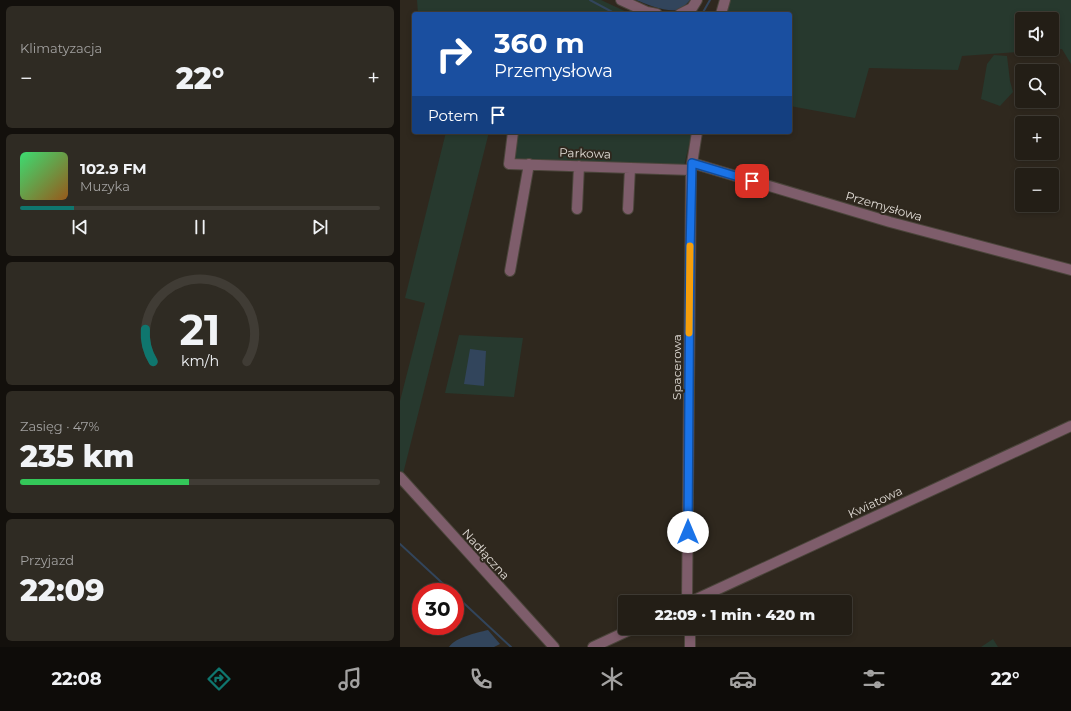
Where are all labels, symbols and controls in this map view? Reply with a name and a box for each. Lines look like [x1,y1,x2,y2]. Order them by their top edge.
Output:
map controls [1015,12,1059,212]
button: sound [1015,12,1059,56]
text: 360 m [494,26,585,60]
icon: right [428,28,480,80]
text: Klimatyzacja [20,40,102,56]
text: 22° [176,60,224,97]
text: Przemysłowa [494,60,613,82]
button: search [1015,64,1059,108]
text: − [20,65,33,92]
text: + [367,65,380,92]
icon: arrive [487,104,509,126]
text: Potem [428,106,479,125]
button: + [1015,116,1059,160]
street label: Parkowa [559,145,611,161]
text: 102.9 FM [80,159,147,178]
pin [735,164,769,198]
button: − [1015,168,1059,212]
icon: arrive [741,170,763,192]
text: Muzyka [80,178,130,194]
street label: Przemysłowa [844,188,924,224]
icon: previous [69,216,91,238]
icon: pause [189,216,211,238]
icon: next [309,216,331,238]
text: 21 [180,304,220,354]
street label: Spacerowa [669,334,684,400]
text: km/h [181,351,219,369]
text: Zasięg · 47% [20,418,99,434]
text: 235 km [20,438,134,475]
street label: Kwiatowa [845,483,905,521]
position arrow [667,511,709,553]
street label: Nadłączna [459,525,513,583]
text: Przyjazd [20,552,74,568]
text: 22:09 [20,572,104,609]
speed limit sign: 30 [412,583,464,635]
text: 22:09 · 1 min · 420 m [655,605,815,624]
icon: directions [205,665,233,693]
icon: music [336,665,364,693]
icon: phone [467,665,495,693]
icon: climate [598,665,626,693]
icon: car [729,665,757,693]
icon: filters [860,665,888,693]
text: 22:08 [52,668,102,690]
text: 22° [991,668,1019,690]

